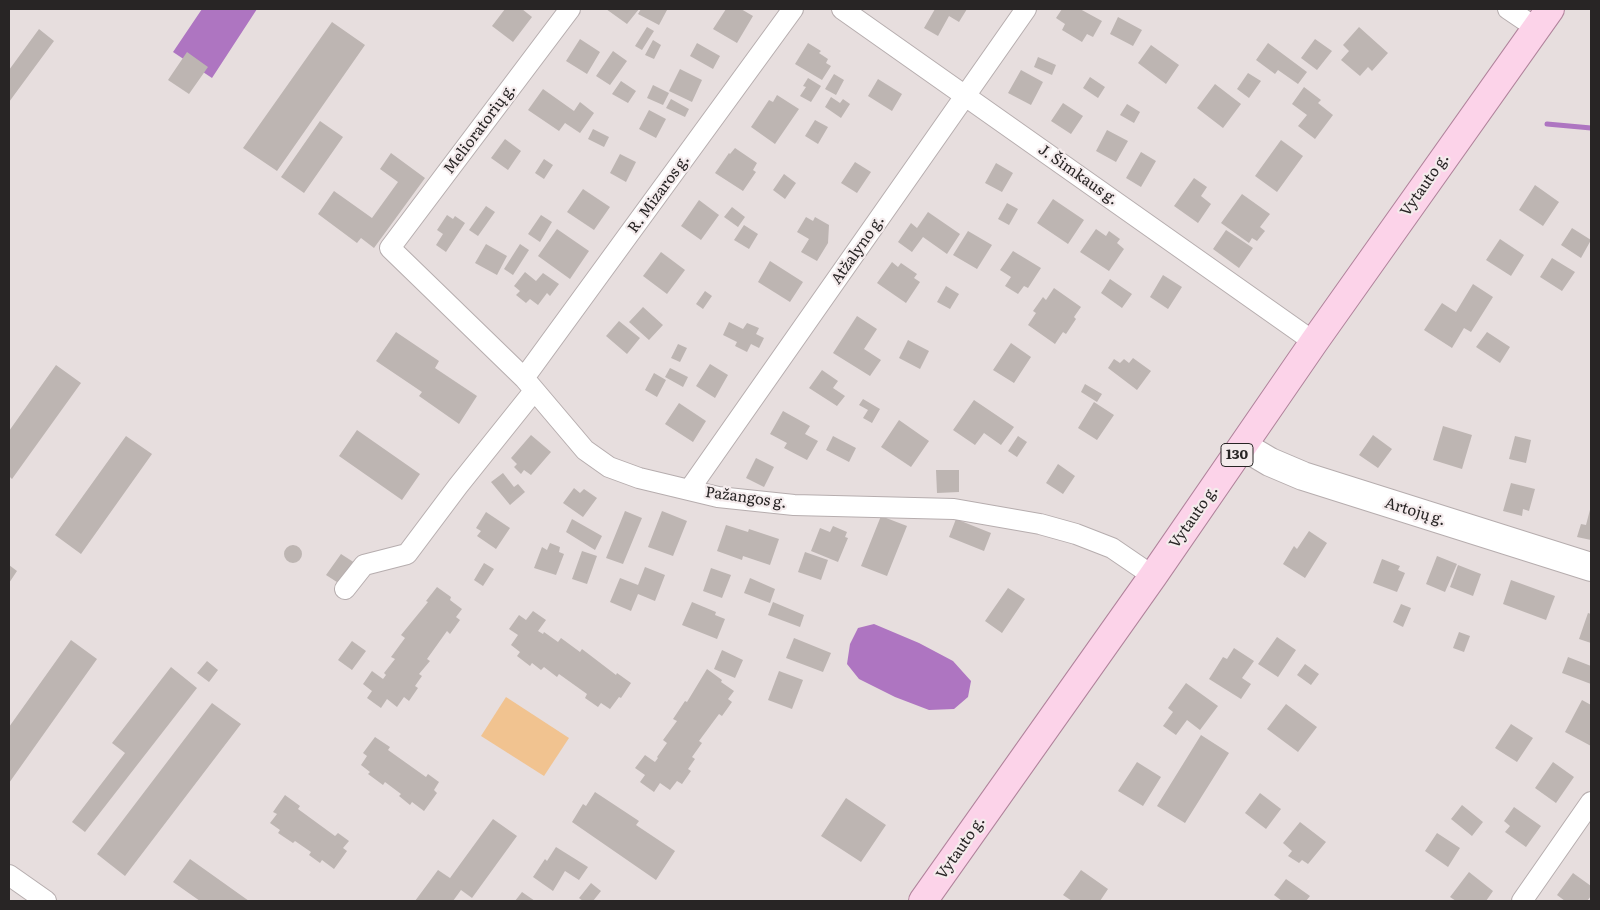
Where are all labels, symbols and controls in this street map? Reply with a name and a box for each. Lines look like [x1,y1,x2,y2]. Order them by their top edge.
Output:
street label: Melioratorių g. [440,80,520,178]
street label: J. Šimkaus g. [1035,141,1121,209]
street label: Vytauto g. [1397,150,1453,220]
street label: R. Mizaros g. [624,151,694,237]
street label: Atžalyno g. [828,212,888,288]
road number: 130 [1221,444,1253,466]
street label: Vytauto g. [1166,482,1222,552]
street label: Pažangos g. [704,483,788,513]
street label: Artojų g. [1382,494,1448,530]
street label: Vytauto g. [933,813,989,883]

